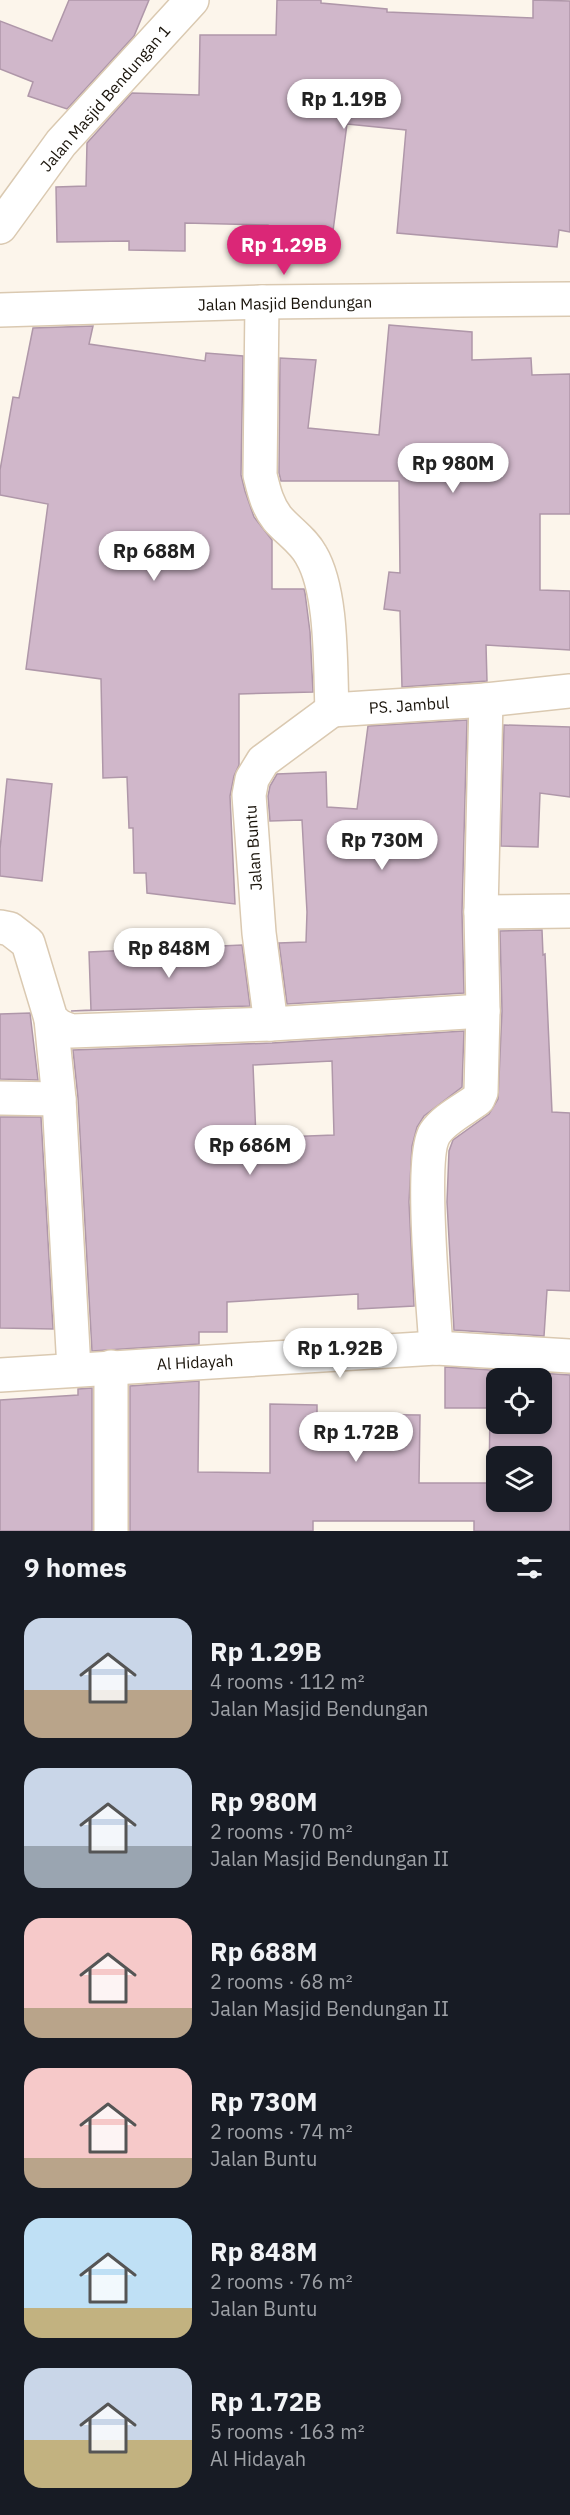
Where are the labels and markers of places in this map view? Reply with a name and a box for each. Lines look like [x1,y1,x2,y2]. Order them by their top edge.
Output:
pin: Rp 1.19B [282,79,406,130]
pin: Rp 1.29B [222,225,346,276]
pin: Rp 980M [398,443,508,494]
pin: Rp 688M [99,531,209,582]
pin: Rp 730M [327,820,437,871]
pin: Rp 848M [114,928,224,979]
pin: Rp 686M [195,1125,305,1176]
pin: Rp 1.92B [278,1328,402,1379]
pin: Rp 1.72B [294,1412,418,1463]

